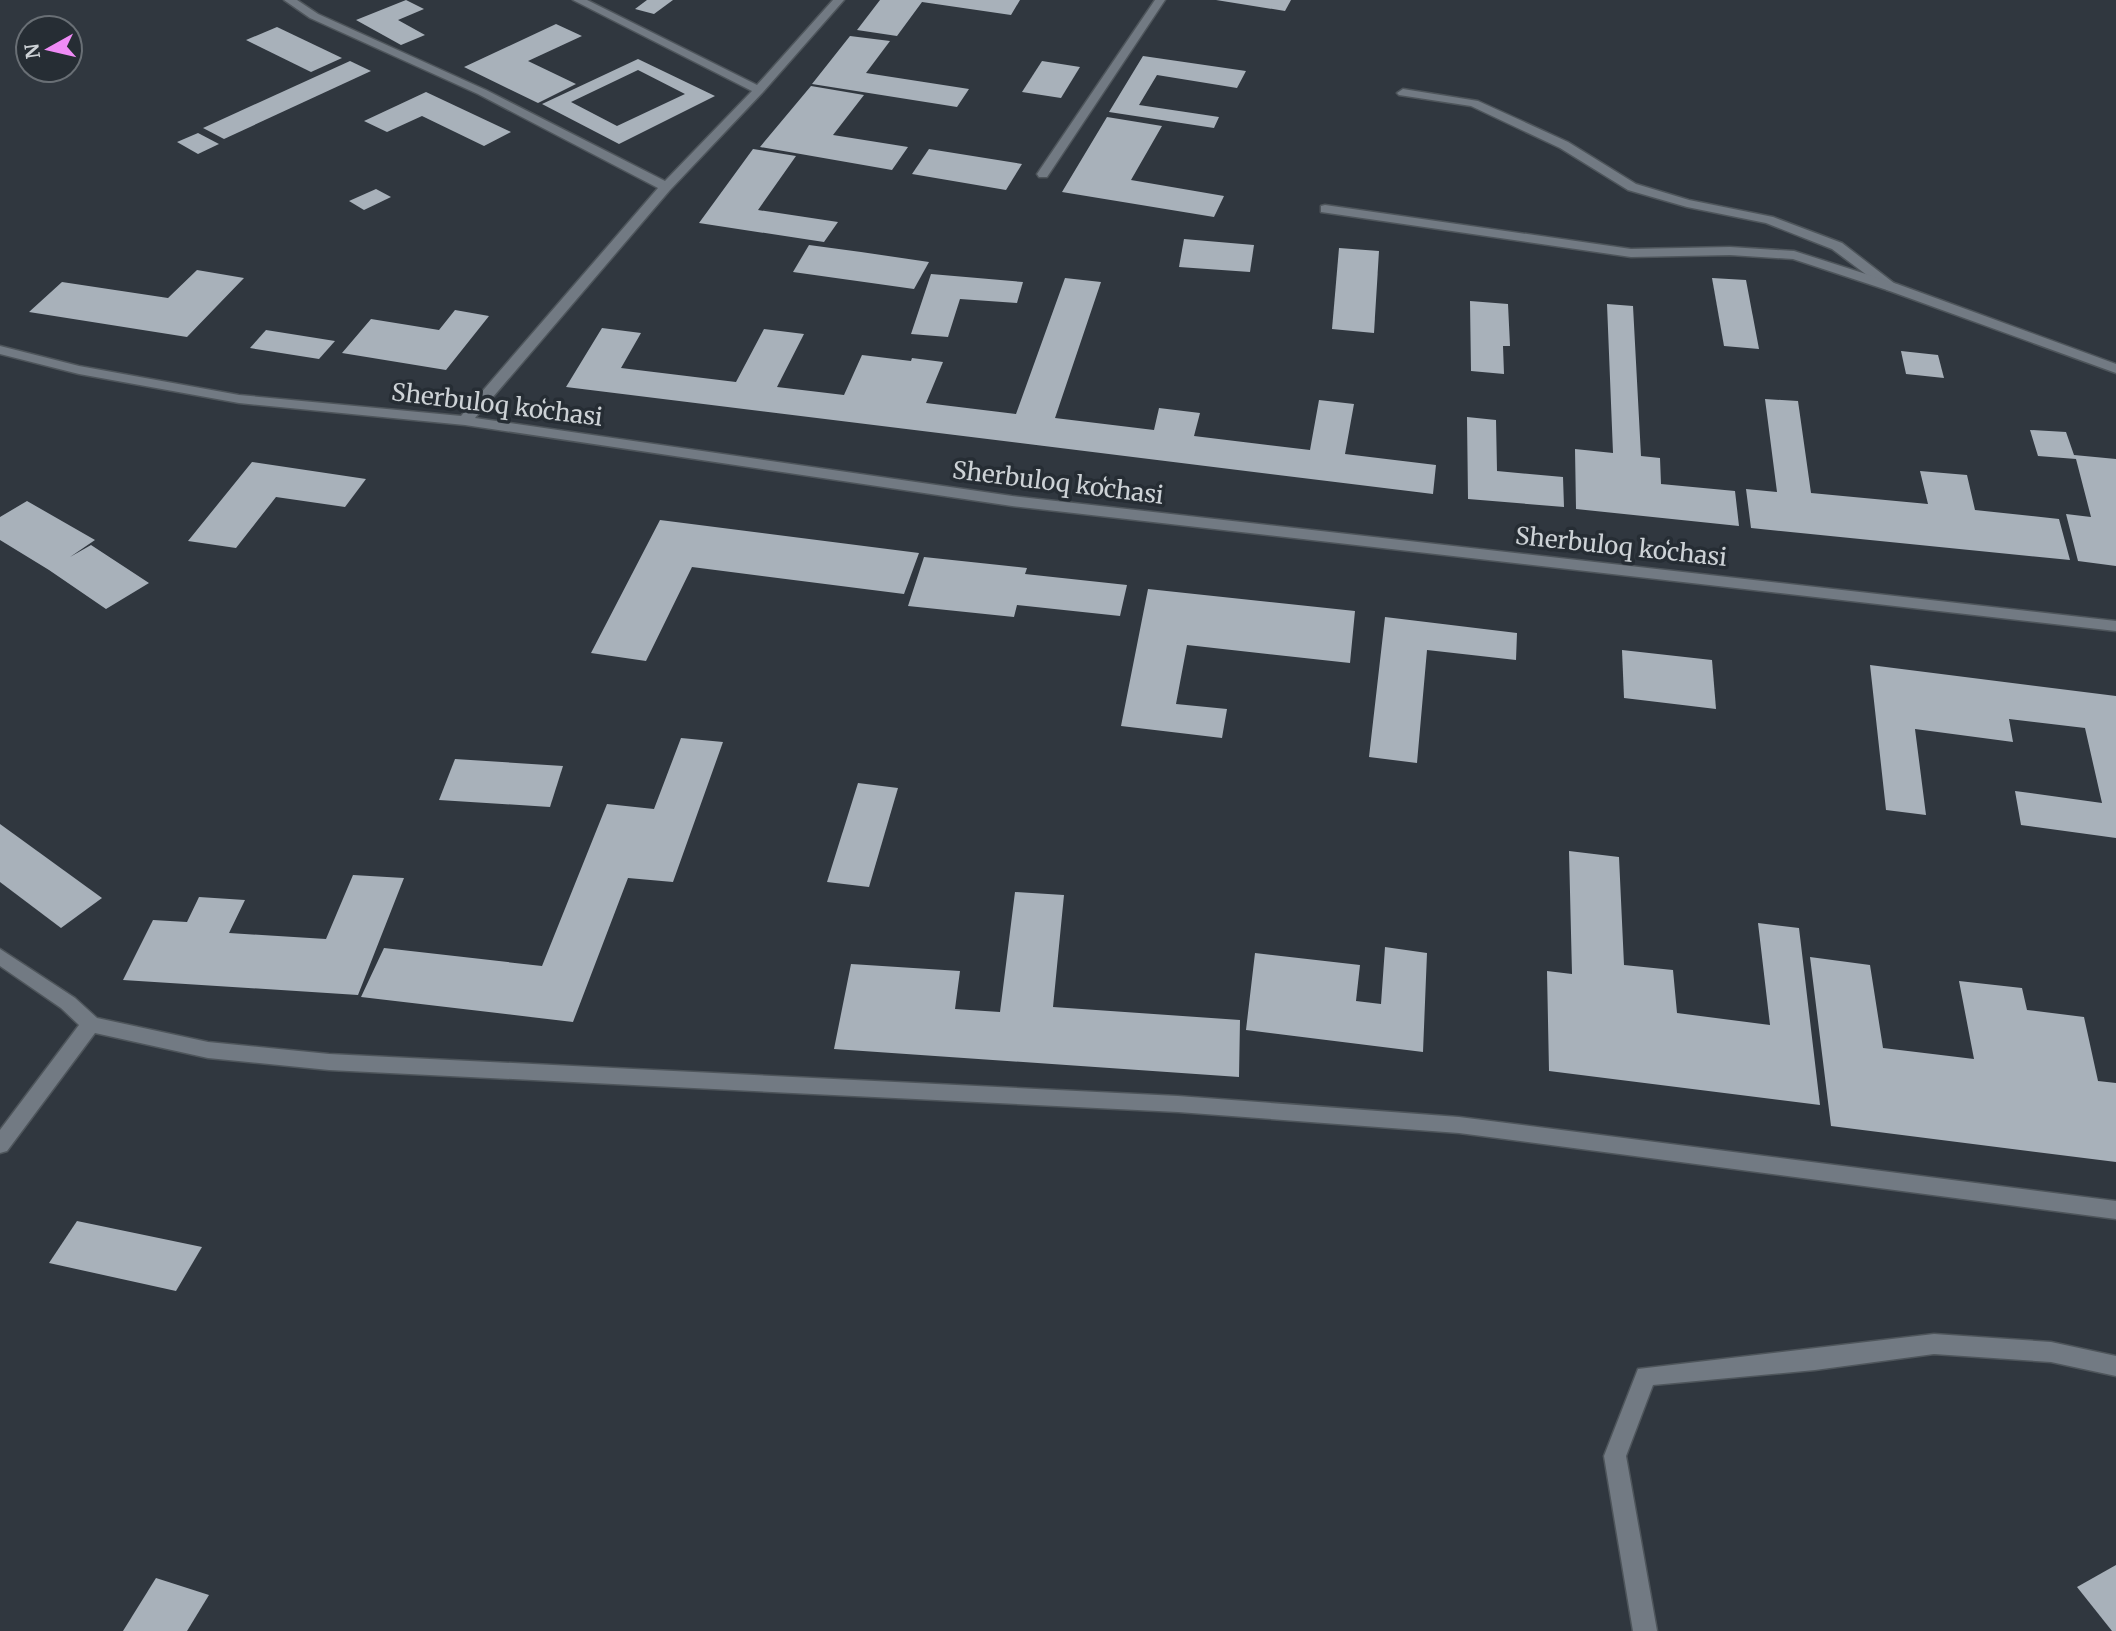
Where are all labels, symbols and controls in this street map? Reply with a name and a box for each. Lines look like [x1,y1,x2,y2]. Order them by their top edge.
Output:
north arrow [14,14,84,84]
text: N [19,42,45,60]
street label: Sherbuloq koʻchasi [390,376,605,433]
street label: Sherbuloq koʻchasi [951,454,1166,511]
street label: Sherbuloq koʻchasi [1514,520,1729,573]

